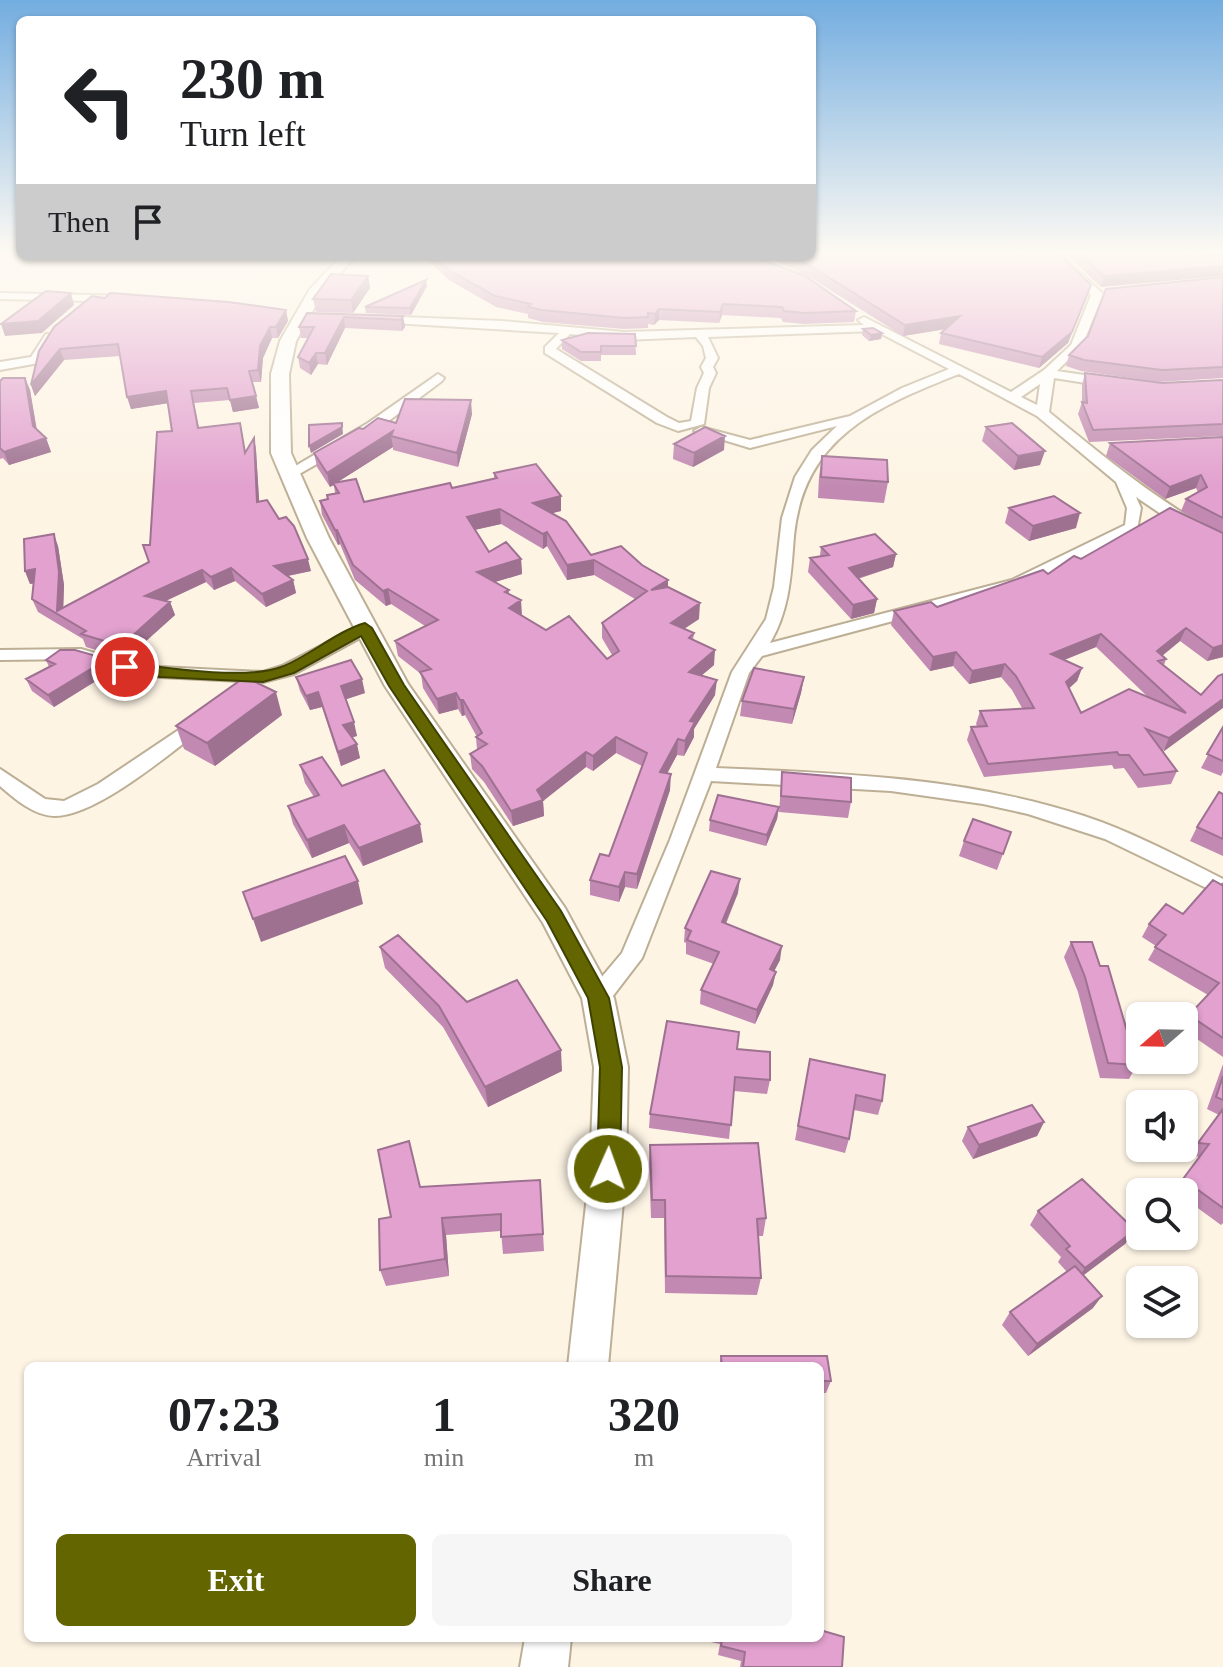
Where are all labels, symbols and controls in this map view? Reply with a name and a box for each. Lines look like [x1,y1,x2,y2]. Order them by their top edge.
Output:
icon: left [48,48,152,152]
text: 230 m [180,48,325,110]
text: Turn left [180,114,306,154]
icon: arrive [126,200,170,244]
text: Then [48,205,110,238]
pin [91,633,159,701]
icon: arrive [103,645,147,689]
north arrow [1126,1002,1198,1074]
map controls [1126,1002,1198,1338]
button: sound [1126,1090,1198,1162]
position arrow [566,1127,650,1211]
button: search [1126,1178,1198,1250]
button: layers [1126,1266,1198,1338]
text: 07:23 [168,1388,280,1441]
text: 1 [432,1388,456,1441]
text: 320 [608,1388,680,1441]
text: Arrival [186,1443,261,1472]
text: min [424,1443,464,1472]
text: m [634,1443,654,1472]
button: Exit [56,1534,416,1626]
button: Share [432,1534,792,1626]

